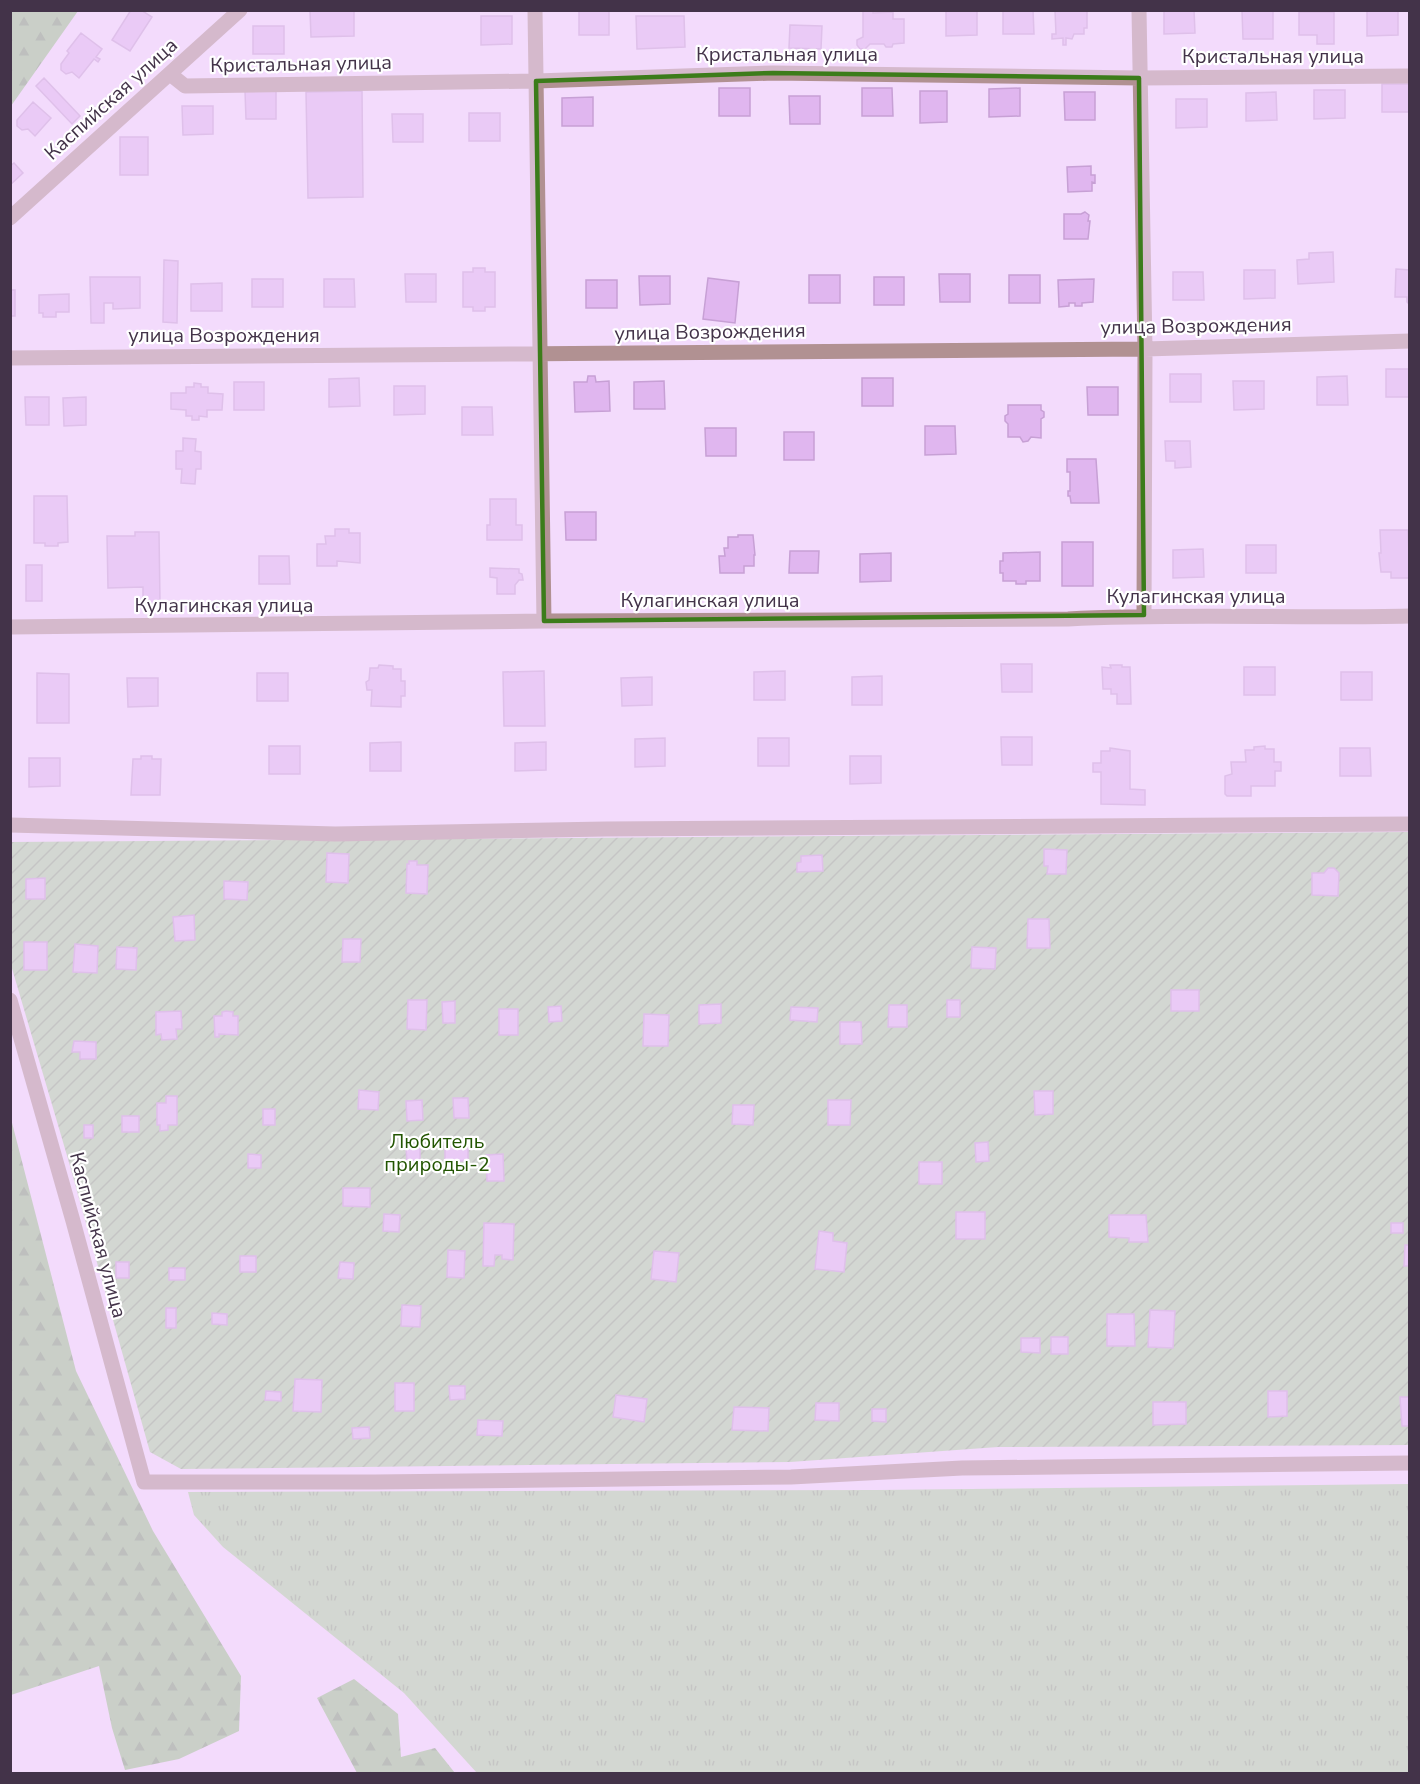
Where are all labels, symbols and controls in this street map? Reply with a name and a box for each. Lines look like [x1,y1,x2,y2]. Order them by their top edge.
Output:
street label: Каспийская улица [39,32,183,166]
street label: Кристальная улица [696,41,878,68]
street label: Кристальная улица [1182,43,1364,70]
street label: Кристальная улица [210,49,392,79]
street label: улица Возрождения [1100,311,1292,341]
street label: улица Возрождения [614,317,806,347]
street label: улица Возрождения [128,322,320,349]
street label: Кулагинская улица [1106,583,1286,610]
street label: Кулагинская улица [620,587,800,614]
street label: Кулагинская улица [134,592,314,619]
park label: Любитель природы-2 [384,1128,490,1178]
street label: Каспийская улица [63,1149,133,1321]

